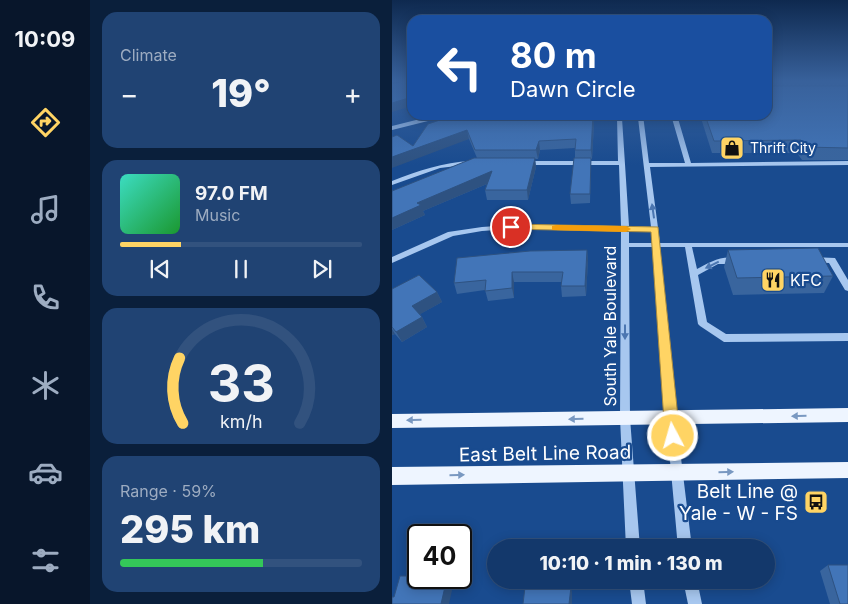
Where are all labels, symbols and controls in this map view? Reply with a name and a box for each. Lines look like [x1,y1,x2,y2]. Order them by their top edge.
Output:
text: 10:09 [15,26,75,52]
text: 80 m [510,34,597,76]
icon: left [427,35,492,100]
text: Climate [120,45,177,65]
text: 19° [211,70,271,116]
text: Dawn Circle [510,76,635,102]
text: − [120,77,139,111]
text: + [343,77,362,111]
icon: directions [28,105,63,140]
shop icon: Thrift City [719,135,745,161]
place label: Thrift City [750,139,816,156]
text: 97.0 FM [195,182,268,205]
icon: music [28,192,63,227]
one-way arrow [649,203,657,219]
text: Music [195,205,240,225]
pin [490,206,532,248]
icon: arrive [497,213,525,241]
street label: South Yale Boulevard [600,246,620,406]
icon: previous [146,255,174,283]
icon: pause [227,255,255,283]
icon: next [308,255,336,283]
one-way arrow [705,261,719,269]
restaurant icon: KFC [760,267,786,293]
place label: KFC [790,270,822,290]
icon: phone [28,280,63,315]
one-way arrow [621,325,629,341]
text: 33 [207,352,275,415]
icon: climate [28,368,63,403]
position arrow [646,409,698,461]
text: km/h [220,411,262,432]
one-way arrow [791,412,807,420]
one-way arrow [568,415,584,423]
one-way arrow [405,416,421,424]
street label: East Belt Line Road [459,440,631,467]
icon: car [28,455,63,490]
one-way arrow [718,468,734,476]
one-way arrow [449,471,465,479]
place label: Belt Line @ Yale - W - FS [679,480,798,525]
text: Range · 59% [120,481,217,501]
bus stop icon: Belt Line @ Yale - W - FS [803,489,829,515]
text: 295 km [120,506,260,552]
speed limit sign: 40 [407,524,472,589]
icon: filters [28,543,63,578]
text: 10:10 · 1 min · 130 m [539,552,723,575]

